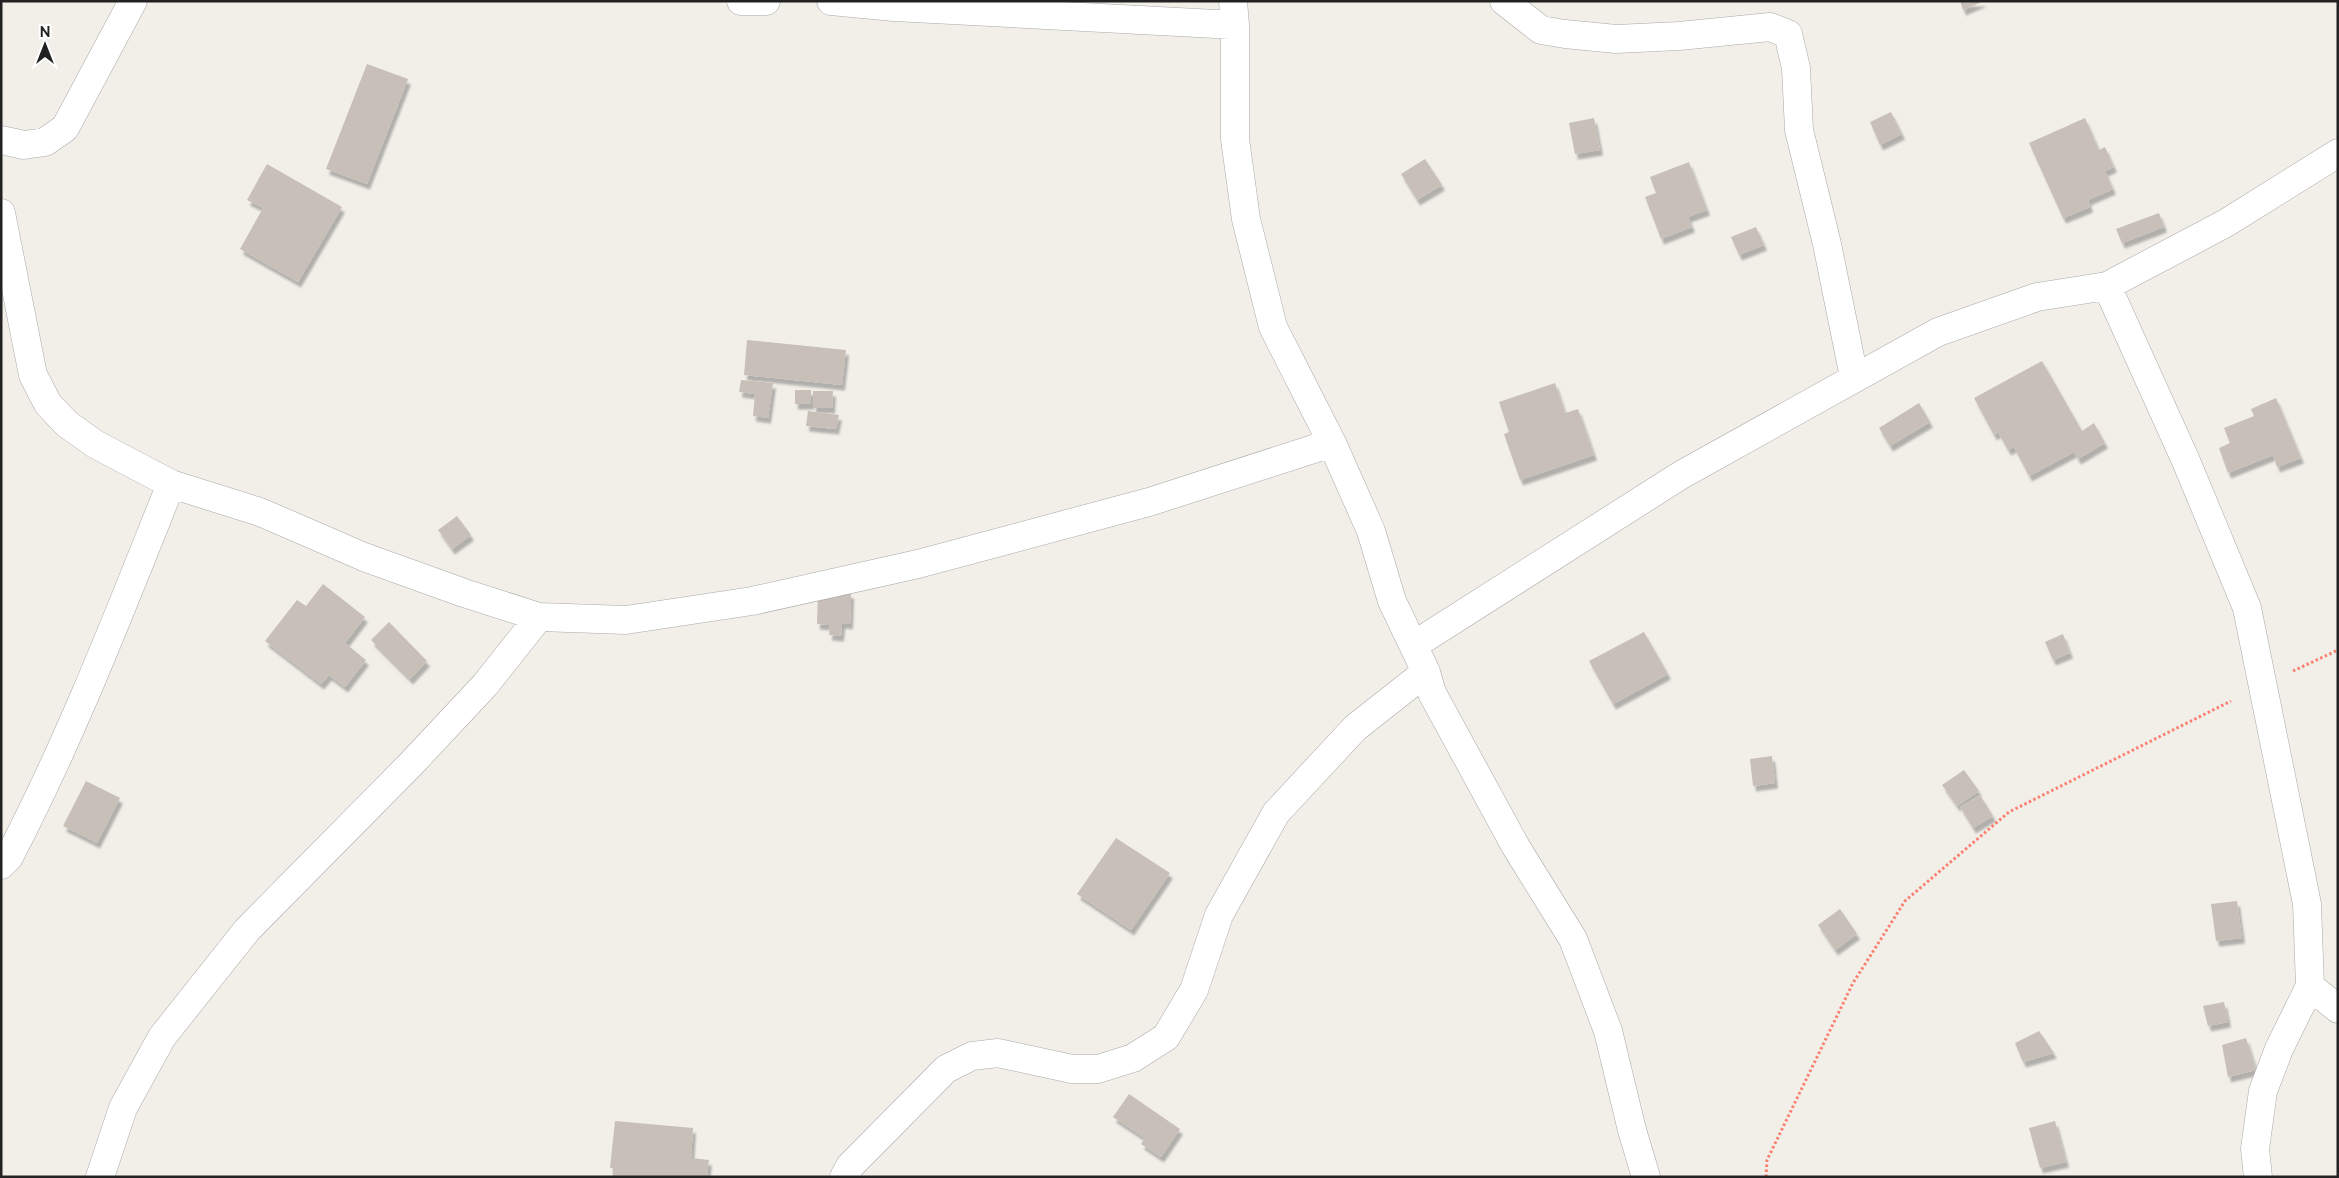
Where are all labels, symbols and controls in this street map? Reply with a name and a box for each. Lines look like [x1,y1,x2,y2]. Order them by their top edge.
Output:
north arrow [20,20,70,70]
text: N [40,24,50,40]

